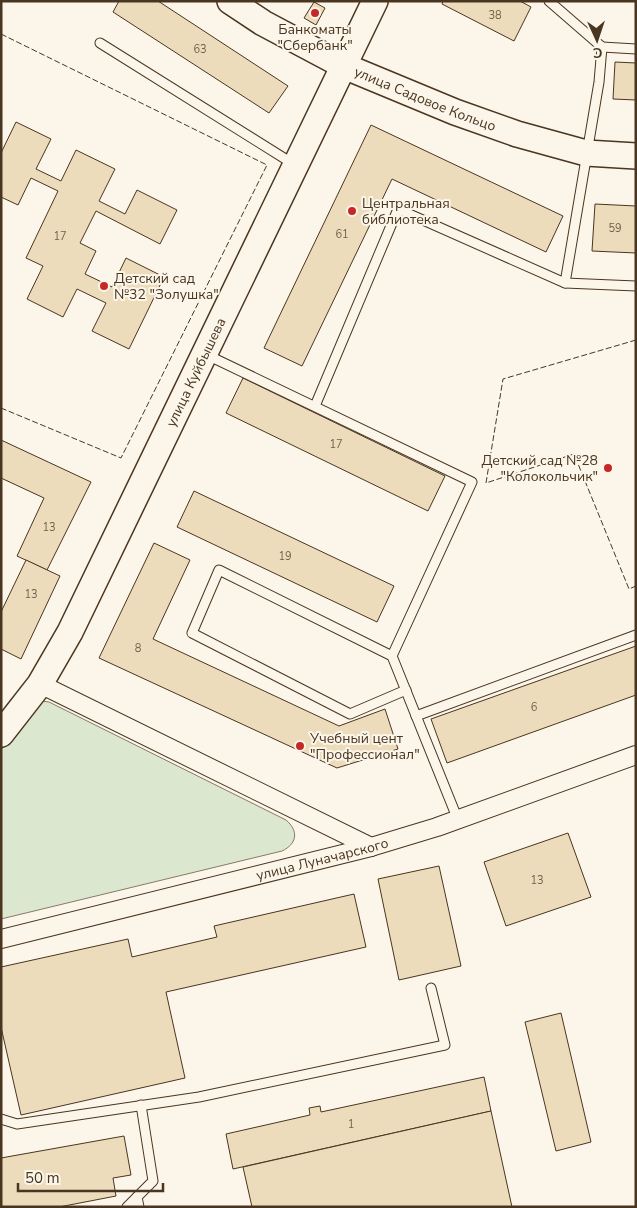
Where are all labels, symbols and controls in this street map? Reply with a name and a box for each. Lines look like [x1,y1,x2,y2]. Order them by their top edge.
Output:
marker: Банкоматы "Сбербанк" [309,7,321,19]
house number: 38 [488,8,502,23]
north arrow [572,15,622,65]
place label: Банкоматы "Сбербанк" [277,20,353,55]
house number: 63 [193,42,207,57]
text: С [592,43,603,62]
street label: улица Садовое Кольцо [351,62,499,135]
place label: Центральная библиотека [362,194,450,229]
marker: Центральная библиотека [346,205,358,217]
house number: 59 [608,221,622,236]
house number: 61 [335,227,349,242]
house number: 17 [53,229,67,244]
place label: Детский сад №32 "Золушка" [114,269,219,304]
marker: Детский сад №32 "Золушка" [98,280,110,292]
street label: улица Куйбышева [161,314,230,430]
house number: 17 [329,437,343,452]
place label: Детский сад №28 "Колокольчик" [481,451,598,486]
marker: Детский сад №28 "Колокольчик" [602,462,614,474]
house number: 13 [42,520,56,535]
house number: 19 [278,549,292,564]
house number: 13 [24,587,38,602]
house number: 8 [135,641,142,656]
house number: 6 [531,700,538,715]
place label: Учебный цент "Профессионал" [309,729,420,764]
marker: Учебный цент "Профессионал" [294,740,306,752]
street label: улица Луначарского [254,833,391,885]
house number: 13 [530,873,544,888]
house number: 1 [348,1117,354,1132]
scale bar [18,1160,162,1192]
text: 50 m [25,1168,60,1188]

